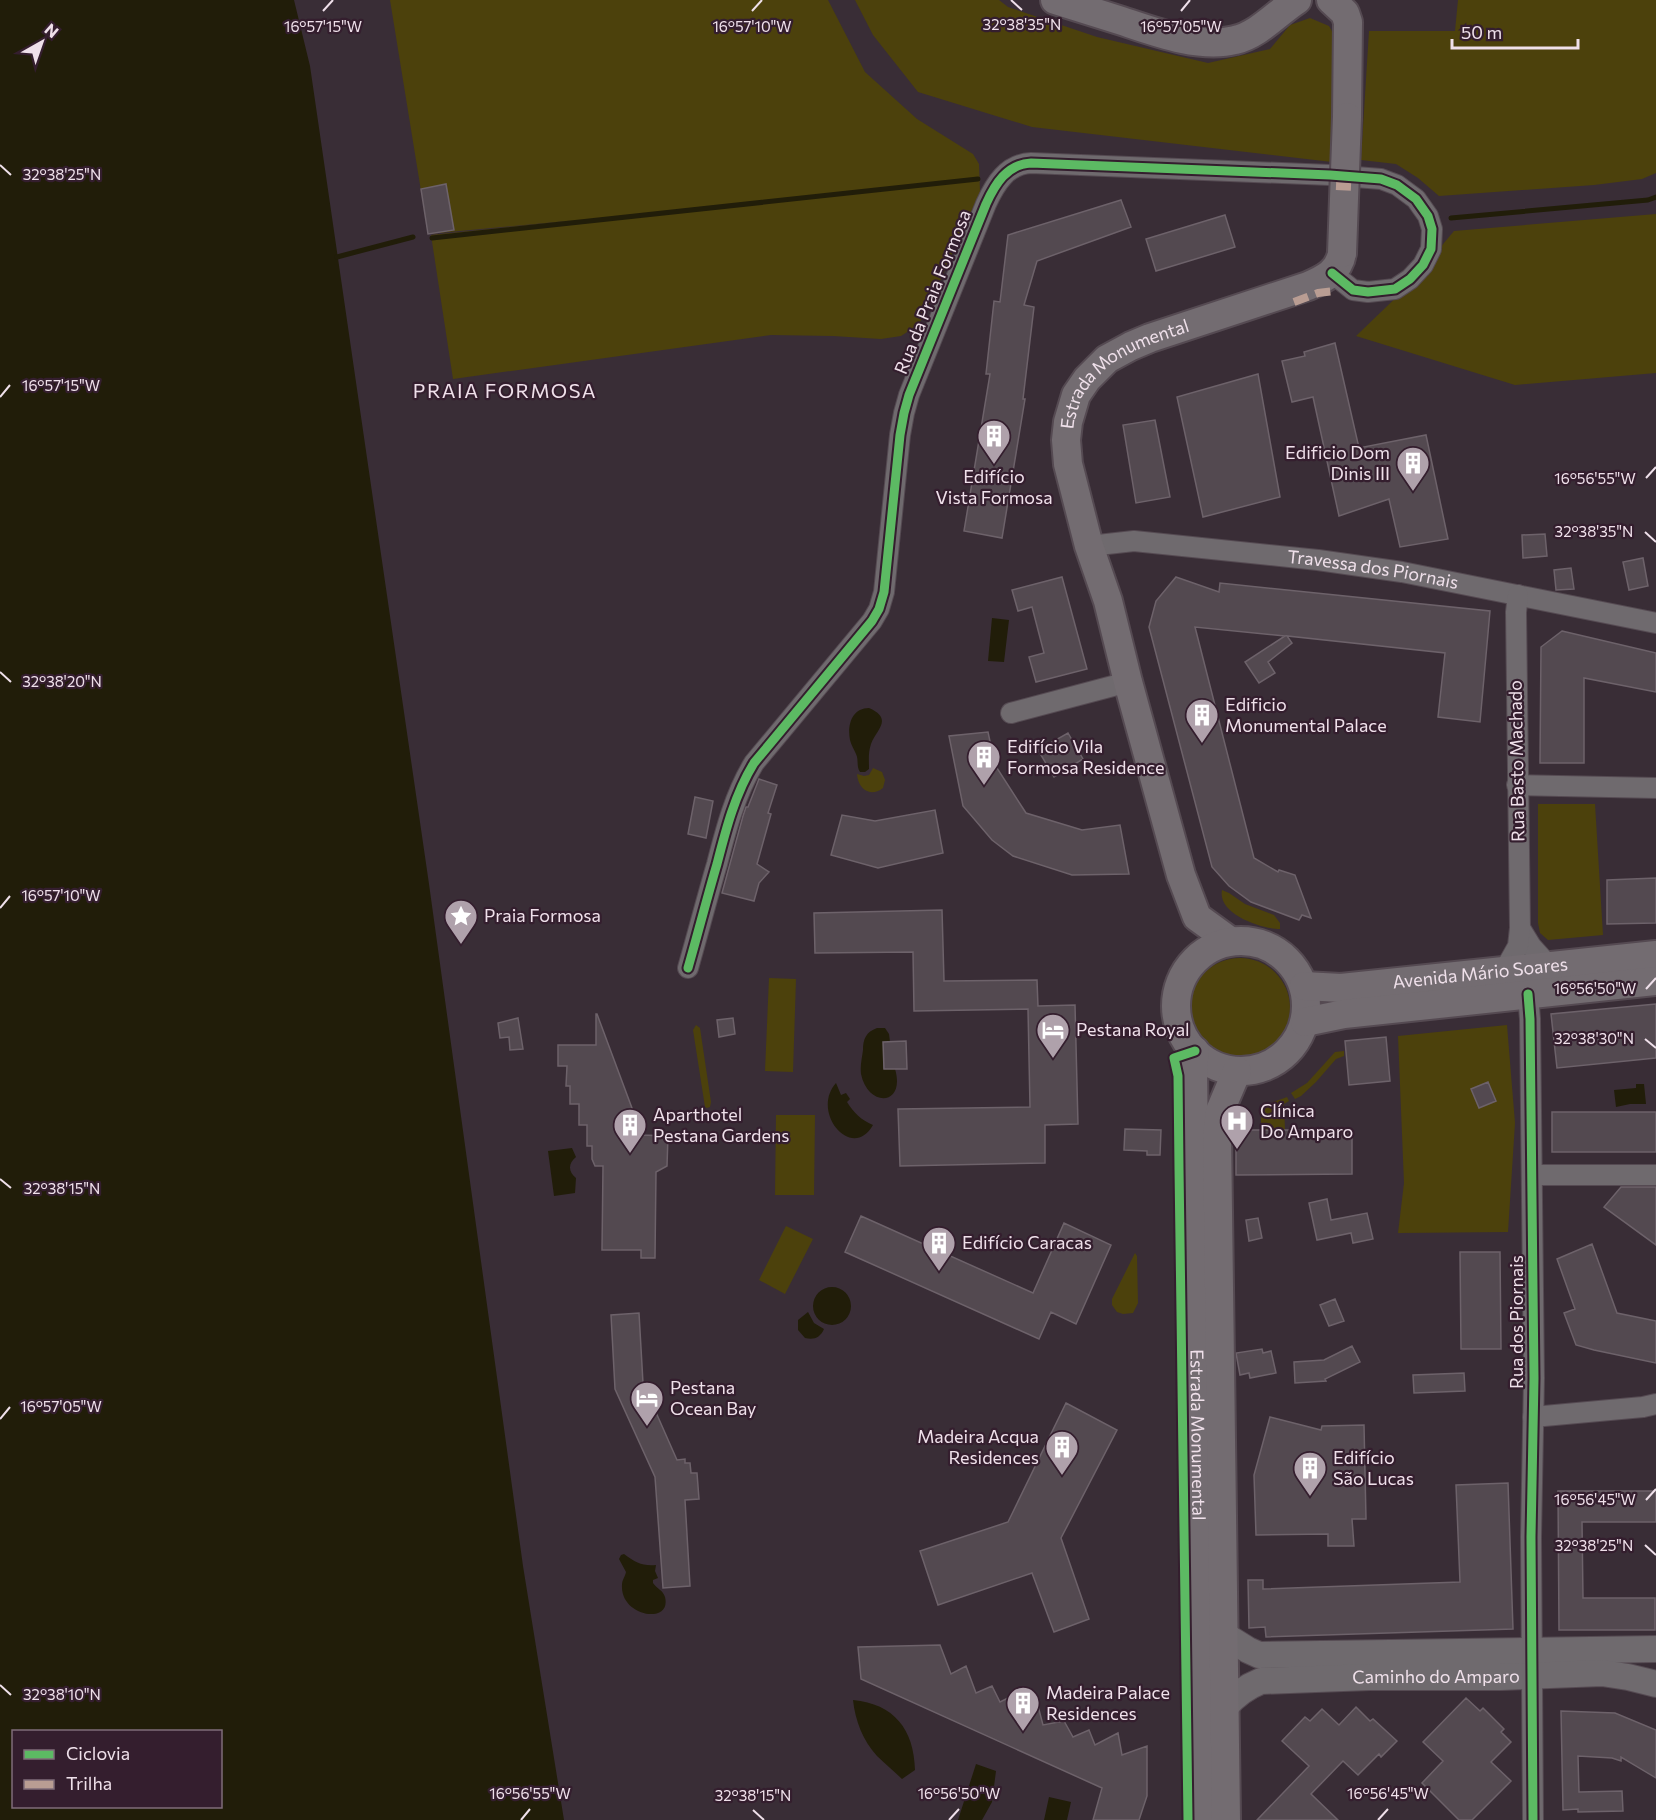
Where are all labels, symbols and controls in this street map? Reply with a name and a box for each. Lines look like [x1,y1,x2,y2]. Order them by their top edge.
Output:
north arrow [12,12,72,72]
scale bar [1452,12,1578,50]
text: 32°38'35"N [983,15,1061,33]
text: 16°57'15"W [284,17,362,35]
text: 16°57'10"W [712,17,792,35]
text: 16°57'05"W [1140,17,1222,35]
text: N [41,19,63,41]
text: 50 m [1461,21,1502,43]
text: 32°38'25"N [23,165,101,183]
street label: Rua da Praia Formosa [889,206,975,377]
street label: Estrada Monumental [1055,314,1192,430]
text: 16°57'15"W [22,376,100,394]
district label: PRAIA FORMOSA [413,378,597,402]
building icon: Edifício Vista Formosa [976,418,1012,465]
place label: Edificio Dom Dinis III [1285,441,1390,484]
building icon: Edificio Dom Dinis III [1395,445,1431,492]
place label: Edifício Vista Formosa [935,465,1053,508]
text: 16°56'55"W [1554,469,1636,487]
text: 32°38'35"N [1555,522,1633,540]
street label: Travessa dos Piornais [1286,545,1461,593]
text: 32°38'20"N [22,672,102,690]
street label: Rua Basto Machado [1504,680,1528,842]
place label: Edificio Monumental Palace [1225,693,1387,736]
building icon: Edificio Monumental Palace [1184,697,1220,744]
place label: Edifício Vila Formosa Residence [1007,735,1165,778]
building icon: Edifício Vila Formosa Residence [966,739,1002,786]
text: 16°57'10"W [21,886,101,904]
place icon: Praia Formosa [443,898,479,945]
place label: Praia Formosa [484,904,601,926]
street label: Avenida Mário Soares [1391,952,1569,993]
text: 16°56'50"W [1554,979,1636,997]
hotel icon: Pestana Royal [1035,1012,1071,1059]
place label: Pestana Royal [1076,1018,1190,1040]
text: 32°38'30"N [1554,1029,1634,1047]
place label: Clínica Do Amparo [1260,1099,1353,1142]
place label: Aparthotel Pestana Gardens [653,1103,789,1146]
hospital icon: Clínica Do Amparo [1219,1103,1255,1150]
building icon: Aparthotel Pestana Gardens [612,1107,648,1154]
text: 32°38'15"N [24,1179,100,1197]
building icon: Edifício Caracas [921,1225,957,1272]
place label: Edifício Caracas [962,1231,1092,1253]
street label: Rua dos Piornais [1505,1255,1527,1389]
street label: Estrada Monumental [1186,1349,1210,1521]
place label: Pestana Ocean Bay [670,1376,756,1419]
hotel icon: Pestana Ocean Bay [629,1380,665,1427]
text: 16°57'05"W [20,1397,102,1415]
place label: Madeira Acqua Residences [917,1425,1039,1468]
building icon: Madeira Acqua Residences [1044,1429,1080,1476]
place label: Edifício São Lucas [1333,1446,1414,1489]
building icon: Edifício São Lucas [1292,1450,1328,1497]
text: 16°56'45"W [1554,1490,1636,1508]
text: 32°38'25"N [1555,1536,1633,1554]
street label: Caminho do Amparo [1352,1664,1520,1688]
place label: Madeira Palace Residences [1046,1681,1170,1724]
text: 32°38'10"N [23,1685,101,1703]
building icon: Madeira Palace Residences [1005,1685,1041,1732]
legend [12,1730,222,1808]
text: Ciclovia [66,1742,130,1764]
text: Trilha [66,1772,112,1794]
text: 16°56'55"W [489,1784,571,1802]
text: 16°56'50"W [918,1784,1000,1802]
text: 16°56'45"W [1347,1784,1429,1802]
text: 32°38'15"N [715,1786,791,1804]

